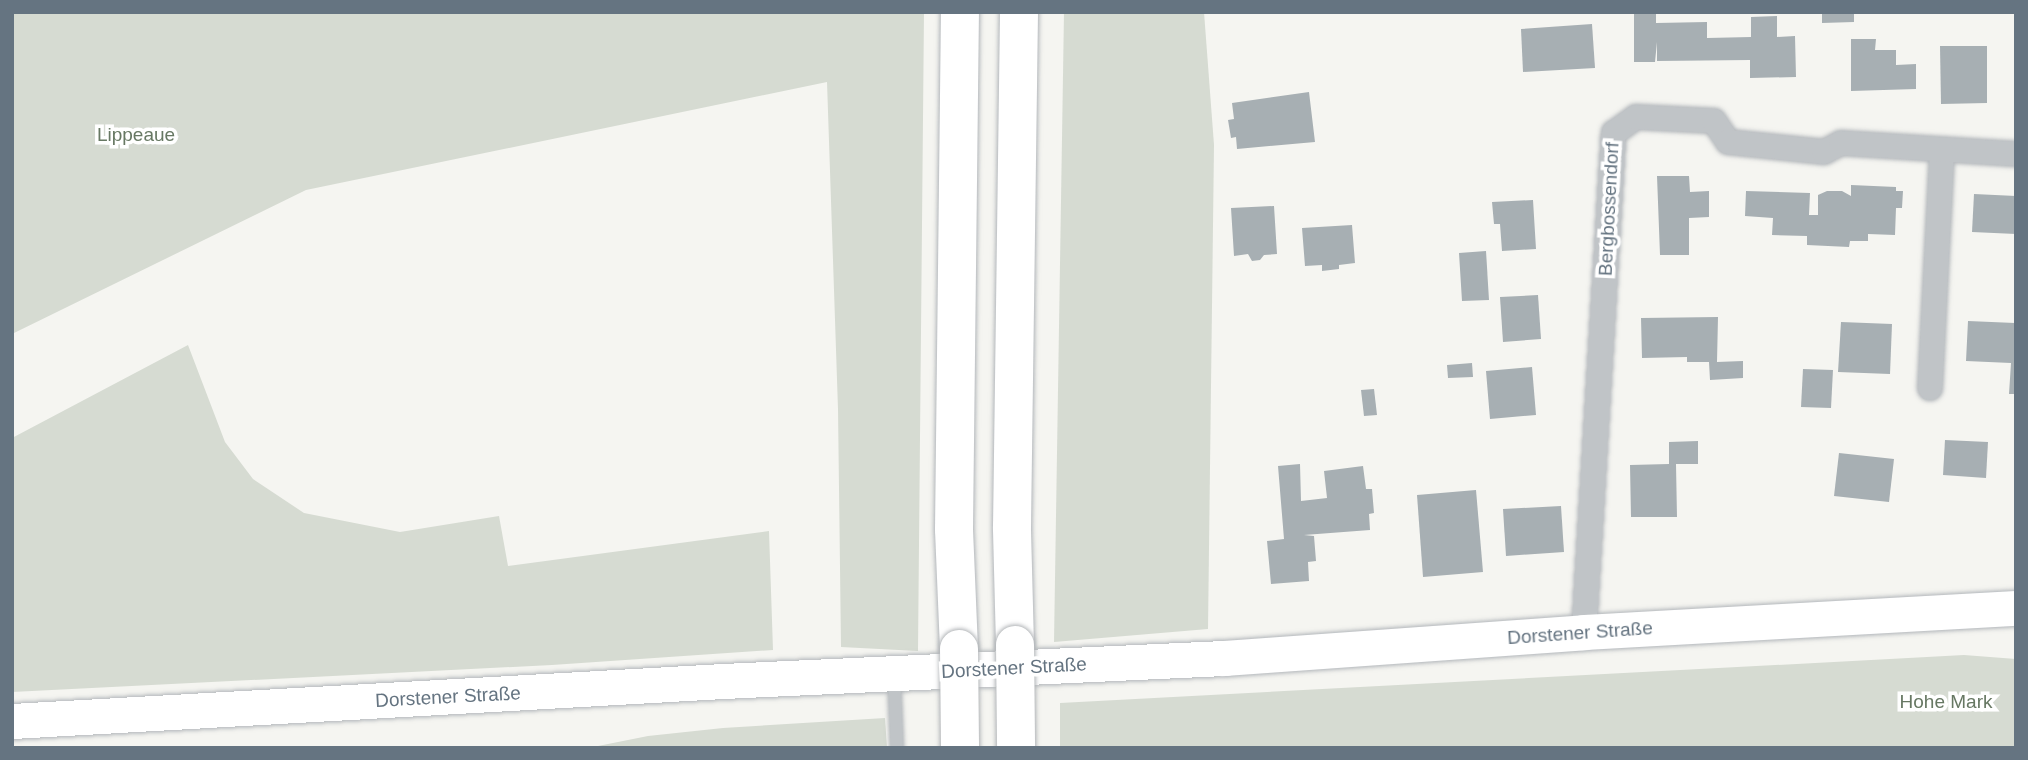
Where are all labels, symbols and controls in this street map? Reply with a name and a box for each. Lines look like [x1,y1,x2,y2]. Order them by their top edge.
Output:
park label: Lippeaue [97,124,175,146]
street label: Bergbossendorf [1594,141,1624,277]
street label: Dorstener Straße [1507,617,1653,649]
street label: Dorstener Straße [941,653,1087,683]
street label: Dorstener Straße [375,682,521,712]
park label: Hohe Mark [1900,691,1992,713]

